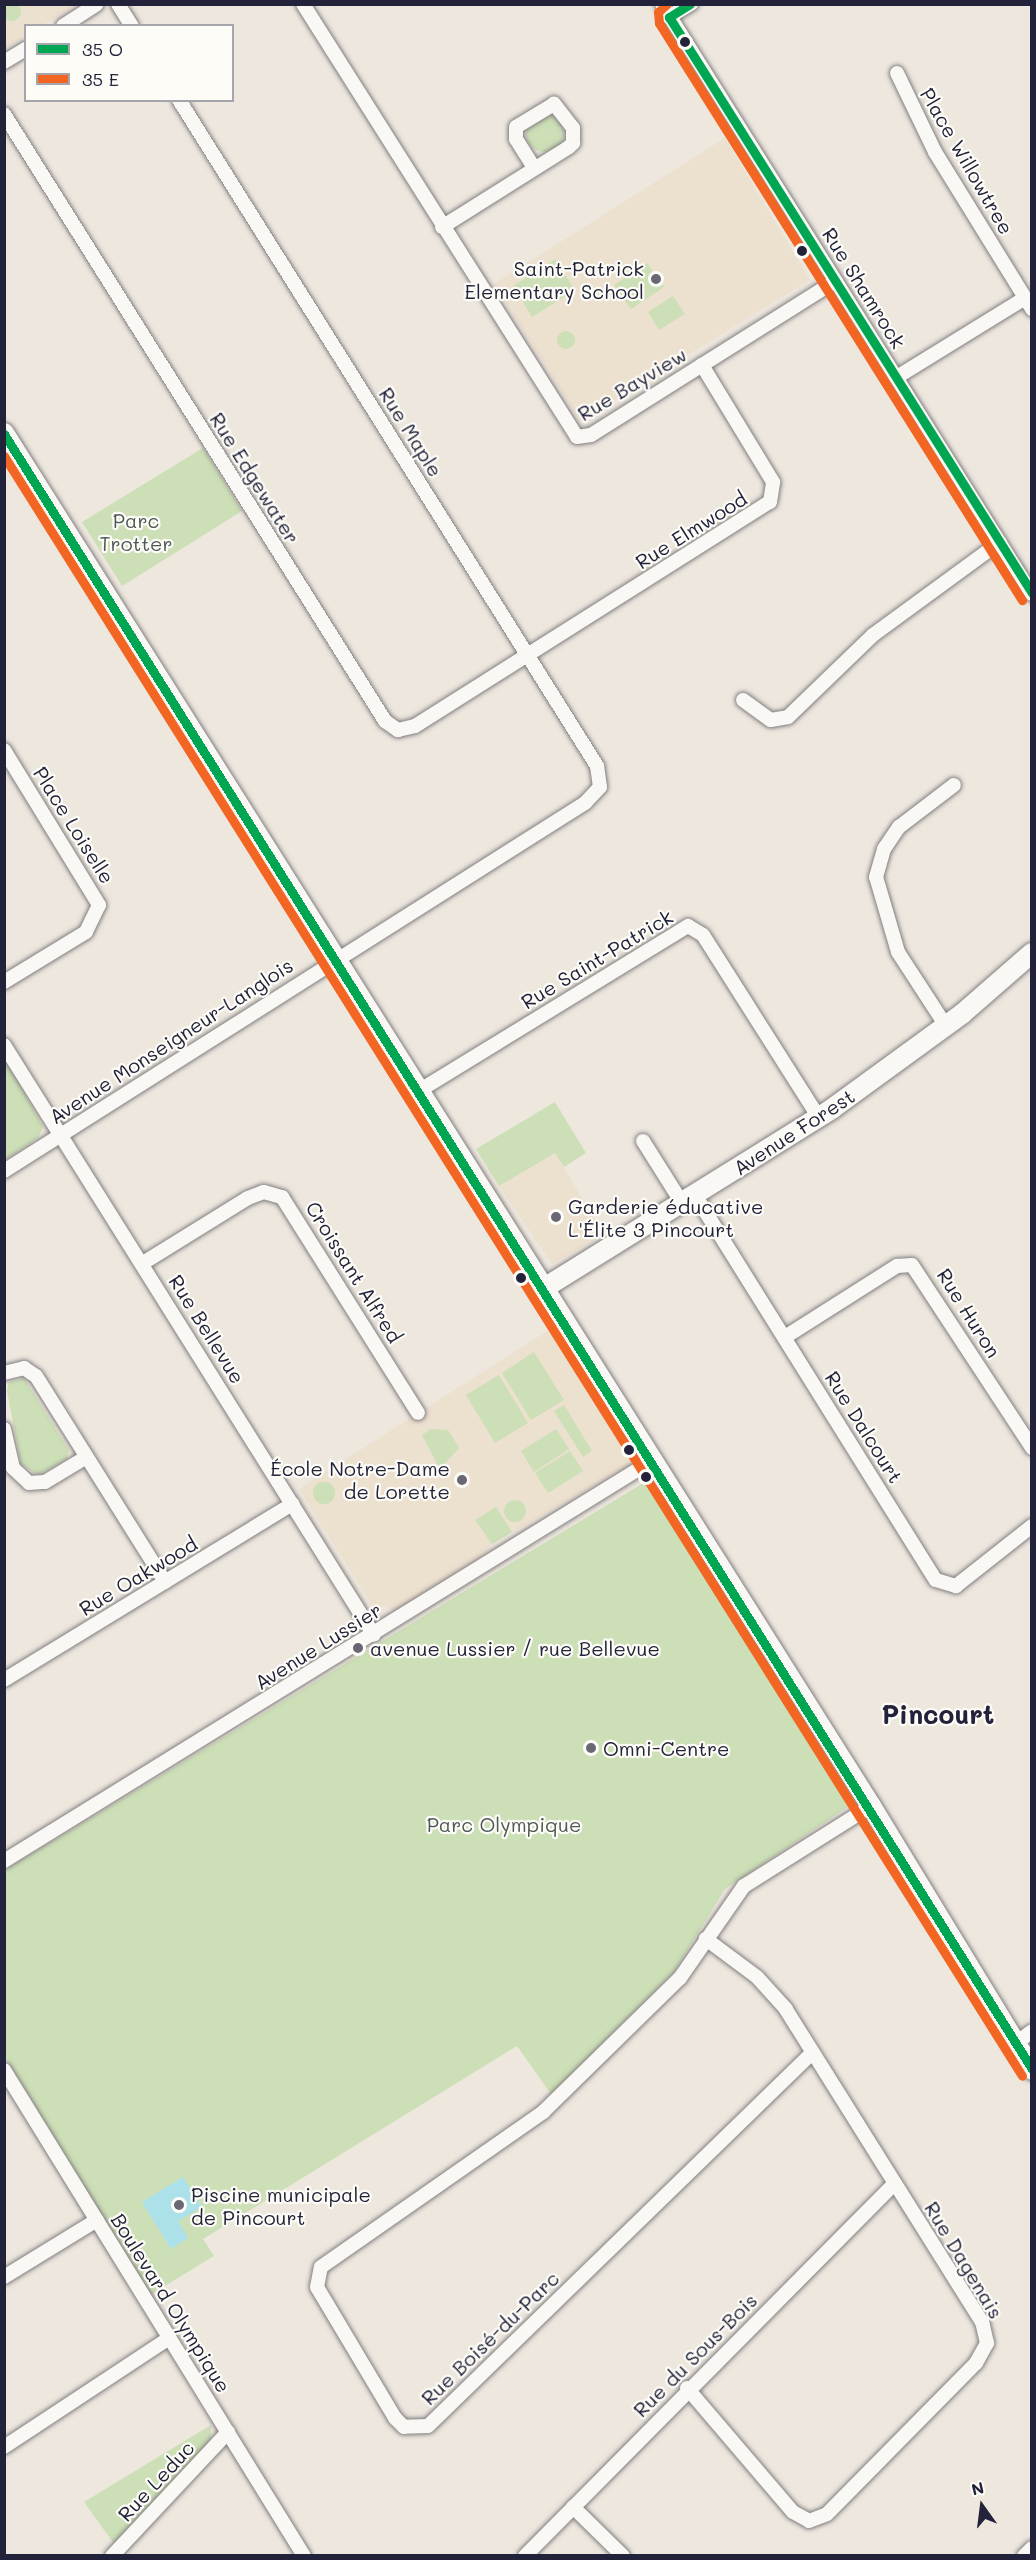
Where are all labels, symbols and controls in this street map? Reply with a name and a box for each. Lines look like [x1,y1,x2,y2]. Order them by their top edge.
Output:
legend [24,24,234,102]
unlabelled marker [679,36,691,48]
text: 35 O [82,37,123,61]
text: 35 E [82,67,119,91]
street label: Place Willowtree [915,84,1019,238]
street label: Rue Shamrock [817,223,911,353]
unlabelled marker [796,245,808,257]
place label: Saint-Patrick Elementary School [465,256,644,303]
marker: Saint-Patrick Elementary School [649,272,663,286]
street label: Rue Bayview [573,342,691,426]
street label: Rue Maple [374,383,448,481]
street label: Rue Edgewater [205,408,305,548]
street label: Rue Elmwood [631,486,751,574]
park label: Parc Trotter [99,509,173,556]
street label: Place Loiselle [29,762,119,888]
street label: Rue Saint-Patrick [517,904,677,1014]
street label: Avenue Monseigneur-Langlois [45,953,297,1129]
street label: Avenue Forest [729,1084,859,1180]
place label: Garderie éducative L'Élite 3 Pincourt [568,1194,763,1241]
street label: Croissant Alfred [301,1197,407,1347]
marker: Garderie éducative L'Élite 3 Pincourt [549,1210,563,1224]
street label: Rue Huron [932,1264,1006,1362]
street label: Rue Bellevue [164,1270,250,1388]
unlabelled marker [515,1272,527,1284]
street label: Rue Dalcourt [820,1367,908,1487]
unlabelled marker [623,1444,635,1456]
place label: École Notre-Dame de Lorette [270,1456,450,1503]
unlabelled marker [640,1471,652,1483]
marker: École Notre-Dame de Lorette [455,1473,469,1487]
street label: Rue Oakwood [75,1531,201,1621]
street label: Avenue Lussier [250,1597,386,1695]
place label: avenue Lussier / rue Bellevue [370,1636,660,1660]
marker: avenue Lussier / rue Bellevue [351,1641,365,1655]
district label: Pincourt [882,1699,994,1731]
place label: Omni-Centre [603,1736,729,1760]
marker: Omni-Centre [584,1741,598,1755]
park label: Parc Olympique [427,1812,581,1836]
place label: Piscine municipale de Pincourt [191,2182,371,2229]
street label: Rue Dagenais [920,2197,1008,2323]
marker: Piscine municipale de Pincourt [172,2198,186,2212]
street label: Boulevard Olympique [106,2209,236,2397]
street label: Rue Boisé-du-Parc [416,2266,564,2410]
street label: Rue du Sous-Bois [628,2288,762,2422]
street label: Rue Leduc [113,2436,199,2526]
north arrow [952,2476,1012,2536]
text: N [969,2476,986,2500]

